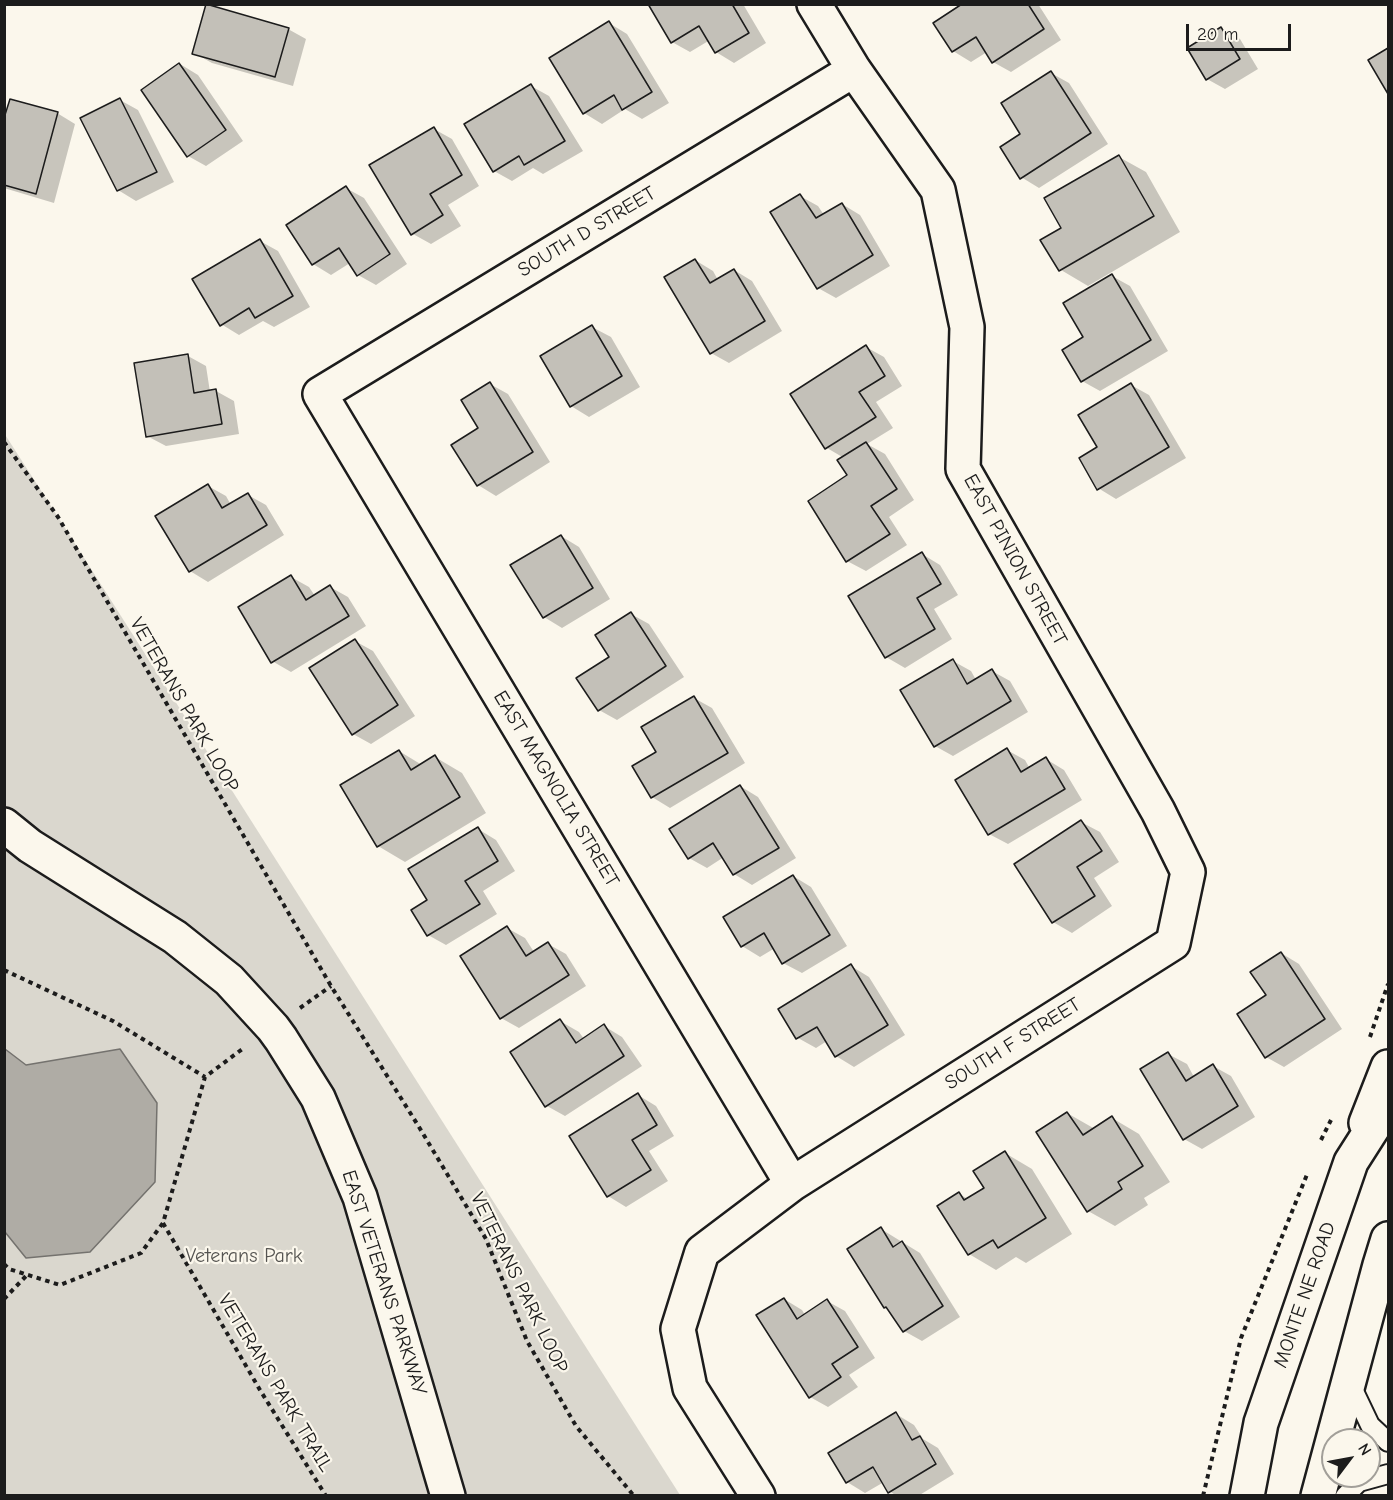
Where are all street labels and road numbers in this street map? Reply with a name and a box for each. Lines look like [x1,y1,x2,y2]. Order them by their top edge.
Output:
street label: SOUTH D STREET [514,181,660,283]
street label: EAST PINION STREET [958,470,1072,650]
street label: VETERANS PARK LOOP [124,613,244,797]
street label: EAST MAGNOLIA STREET [488,687,624,891]
street label: SOUTH F STREET [941,993,1085,1095]
street label: EAST VETERANS PARKWAY [336,1167,432,1399]
street label: VETERANS PARK LOOP [465,1189,573,1377]
street label: MONTE NE ROAD [1269,1219,1341,1371]
street label: VETERANS PARK TRAIL [212,1290,338,1476]

